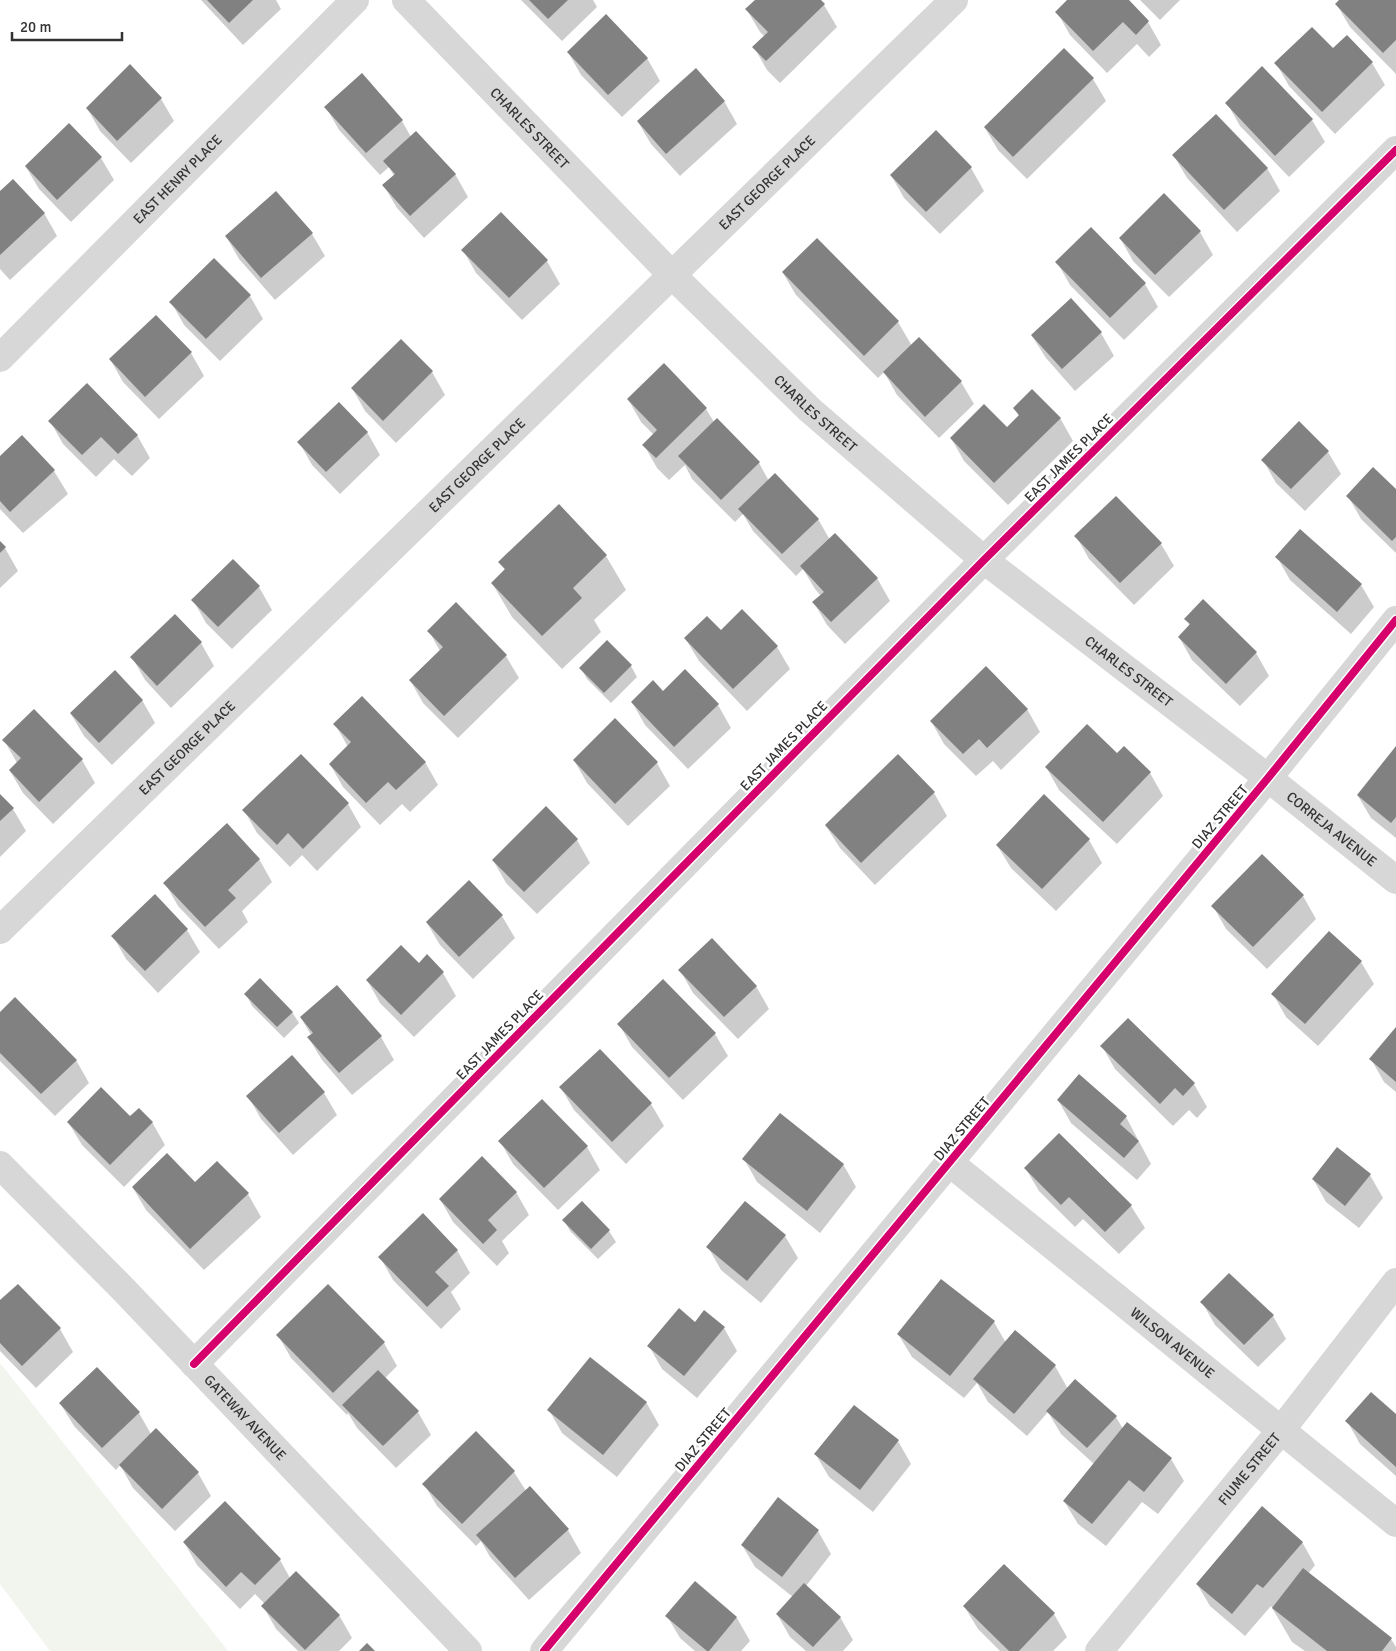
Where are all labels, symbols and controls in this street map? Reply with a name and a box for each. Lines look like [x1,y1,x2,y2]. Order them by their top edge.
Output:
scale bar [12,10,122,42]
text: 20 m [20,18,51,36]
street label: CHARLES STREET [487,84,573,172]
street label: EAST HENRY PLACE [130,131,225,227]
street label: EAST GEORGE PLACE [715,132,819,233]
street label: CHARLES STREET [771,371,861,455]
street label: EAST JAMES PLACE [1021,410,1117,506]
street label: EAST GEORGE PLACE [425,414,529,516]
street label: CHARLES STREET [1082,632,1176,710]
street label: EAST GEORGE PLACE [135,697,239,799]
street label: EAST JAMES PLACE [737,697,831,794]
street label: DIAZ STREET [1188,782,1252,852]
street label: CORREJA AVENUE [1283,788,1380,870]
street label: EAST JAMES PLACE [453,986,547,1083]
street label: DIAZ STREET [930,1094,994,1164]
street label: WILSON AVENUE [1127,1304,1218,1382]
street label: GATEWAY AVENUE [201,1371,290,1464]
street label: DIAZ STREET [671,1405,735,1475]
street label: FIUME STREET [1214,1429,1284,1508]

